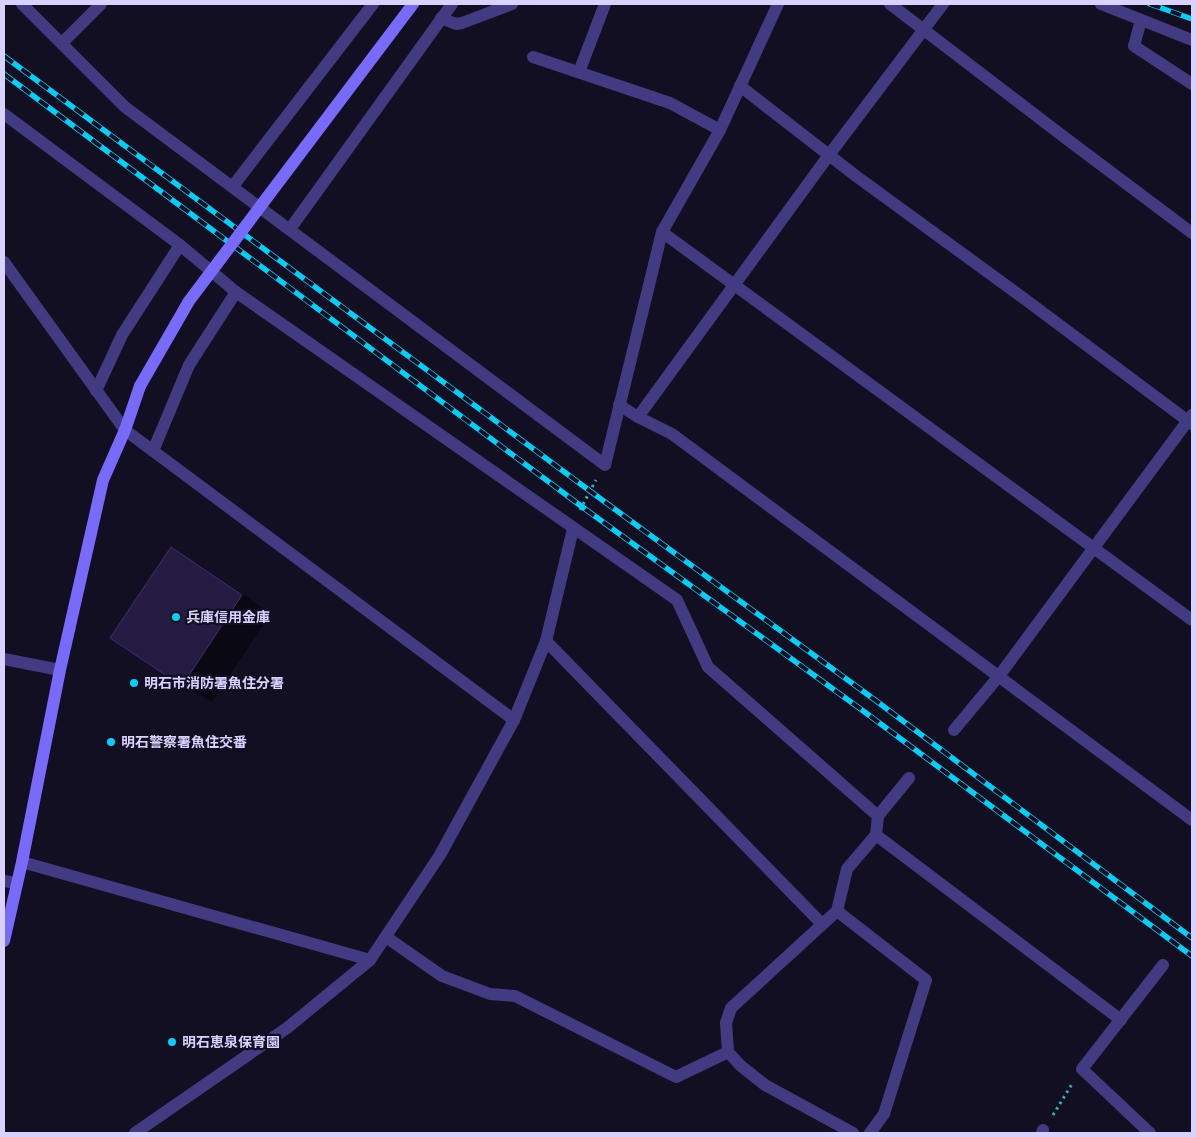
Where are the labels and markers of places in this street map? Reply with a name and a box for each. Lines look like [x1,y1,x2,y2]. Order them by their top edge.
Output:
place label: 兵庫信用金庫 [186,609,270,625]
marker: 兵庫信用金庫 [170,611,182,623]
place label: 明石市消防署魚住分署 [144,675,284,691]
marker: 明石市消防署魚住分署 [128,677,140,689]
place label: 明石警察署魚住交番 [121,734,247,750]
marker: 明石警察署魚住交番 [105,736,117,748]
place label: 明石恵泉保育園 [182,1034,280,1050]
marker: 明石恵泉保育園 [166,1036,178,1048]

